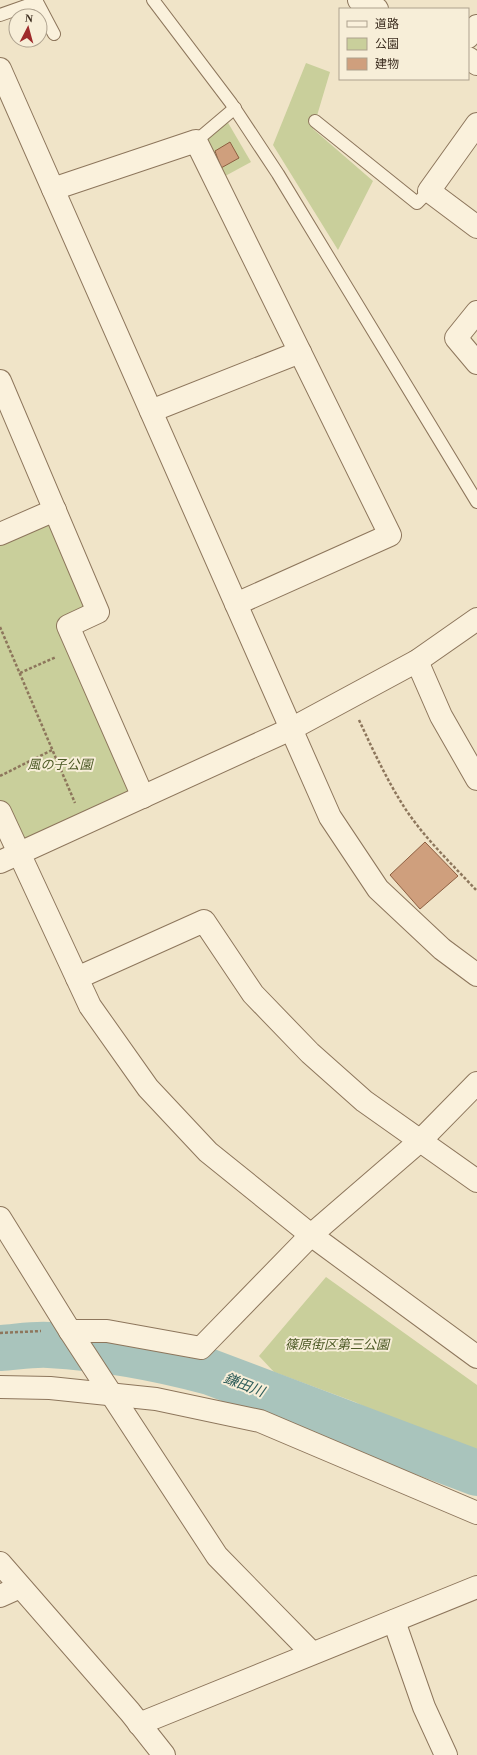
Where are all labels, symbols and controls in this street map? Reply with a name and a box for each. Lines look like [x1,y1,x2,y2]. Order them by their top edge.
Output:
north arrow [8,8,48,48]
legend [339,8,469,80]
text: N [24,12,34,24]
text: 道路 [375,17,399,31]
text: 公園 [375,37,399,51]
text: 建物 [375,57,399,71]
park label: 風の子公園 [27,757,94,772]
park label: 篠原街区第三公園 [285,1337,391,1352]
water label: 鎌田川 [222,1370,268,1400]

